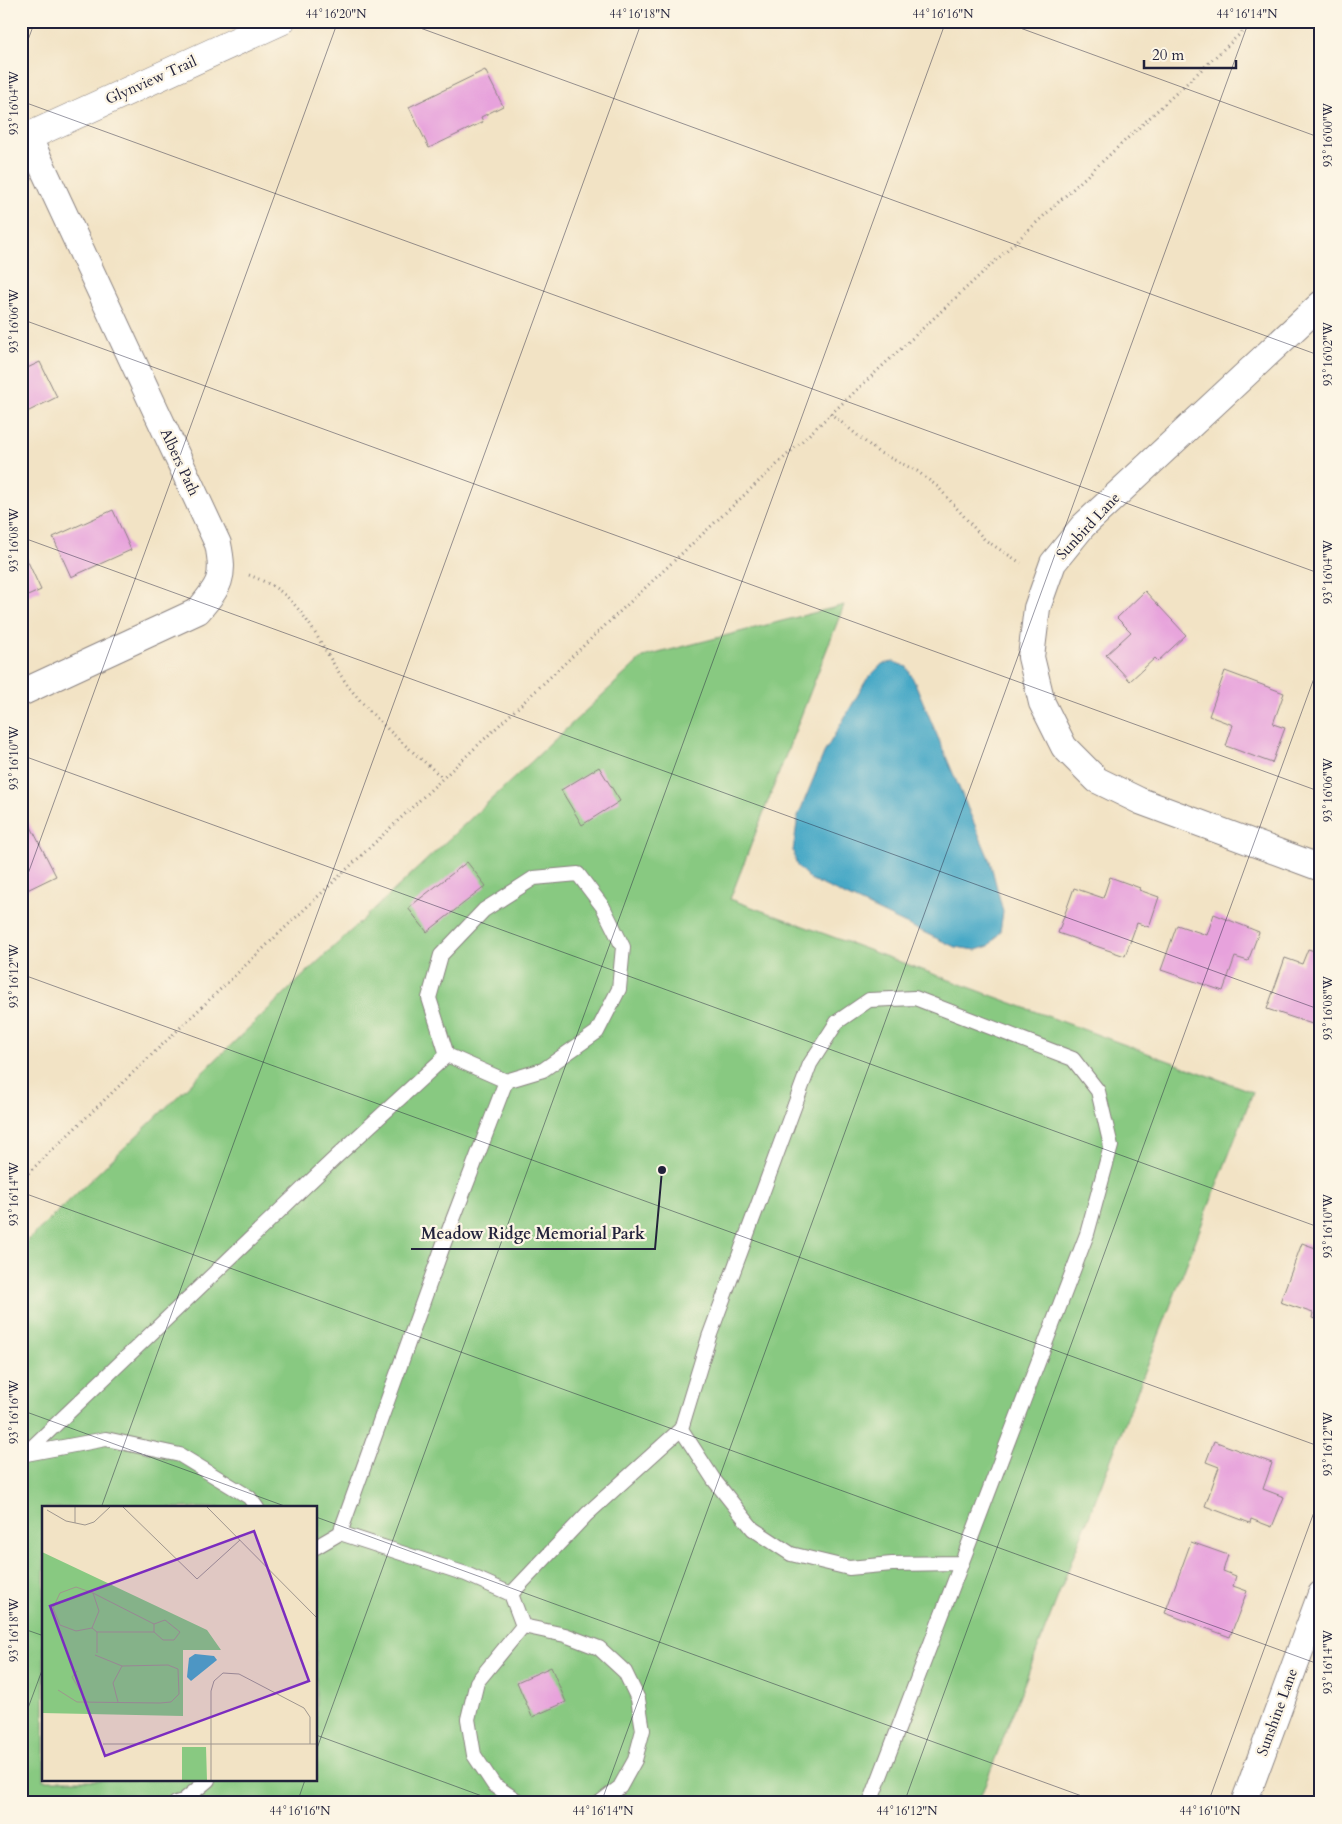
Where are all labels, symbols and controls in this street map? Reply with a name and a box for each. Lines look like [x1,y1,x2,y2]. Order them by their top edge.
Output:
text: 44°16'20"N [306,6,367,22]
text: 44°16'18"N [610,6,671,22]
text: 44°16'16"N [913,6,974,22]
text: 44°16'14"N [1217,6,1278,22]
scale bar [1144,38,1237,70]
text: 20 m [1152,45,1184,65]
street label: Glynview Trail [102,51,200,109]
text: 93°16'04"W [6,70,22,135]
text: 93°16'00"W [1320,102,1336,167]
text: 93°16'06"W [6,288,22,353]
text: 93°16'02"W [1320,321,1336,386]
street label: Albers Path [156,425,205,500]
street label: Sunbird Lane [1052,488,1124,564]
text: 93°16'08"W [6,507,22,572]
text: 93°16'04"W [1320,539,1336,604]
text: 93°16'10"W [6,725,22,790]
text: 93°16'06"W [1320,757,1336,822]
text: 93°16'12"W [6,943,22,1008]
text: 93°16'08"W [1320,975,1336,1040]
text: 93°16'14"W [6,1161,22,1226]
text: 93°16'10"W [1320,1193,1336,1258]
callout: Meadow Ridge Memorial Park [411,1218,655,1249]
text: Meadow Ridge Memorial Park [421,1223,645,1245]
text: 93°16'16"W [6,1379,22,1444]
text: 93°16'12"W [1320,1411,1336,1476]
inset map [42,1506,318,1782]
text: 93°16'18"W [6,1597,22,1662]
text: 93°16'14"W [1320,1629,1336,1694]
street label: Sunshine Lane [1252,1665,1302,1759]
text: 44°16'16"N [270,1803,331,1819]
text: 44°16'14"N [573,1803,634,1819]
text: 44°16'12"N [877,1803,938,1819]
text: 44°16'10"N [1180,1803,1241,1819]

